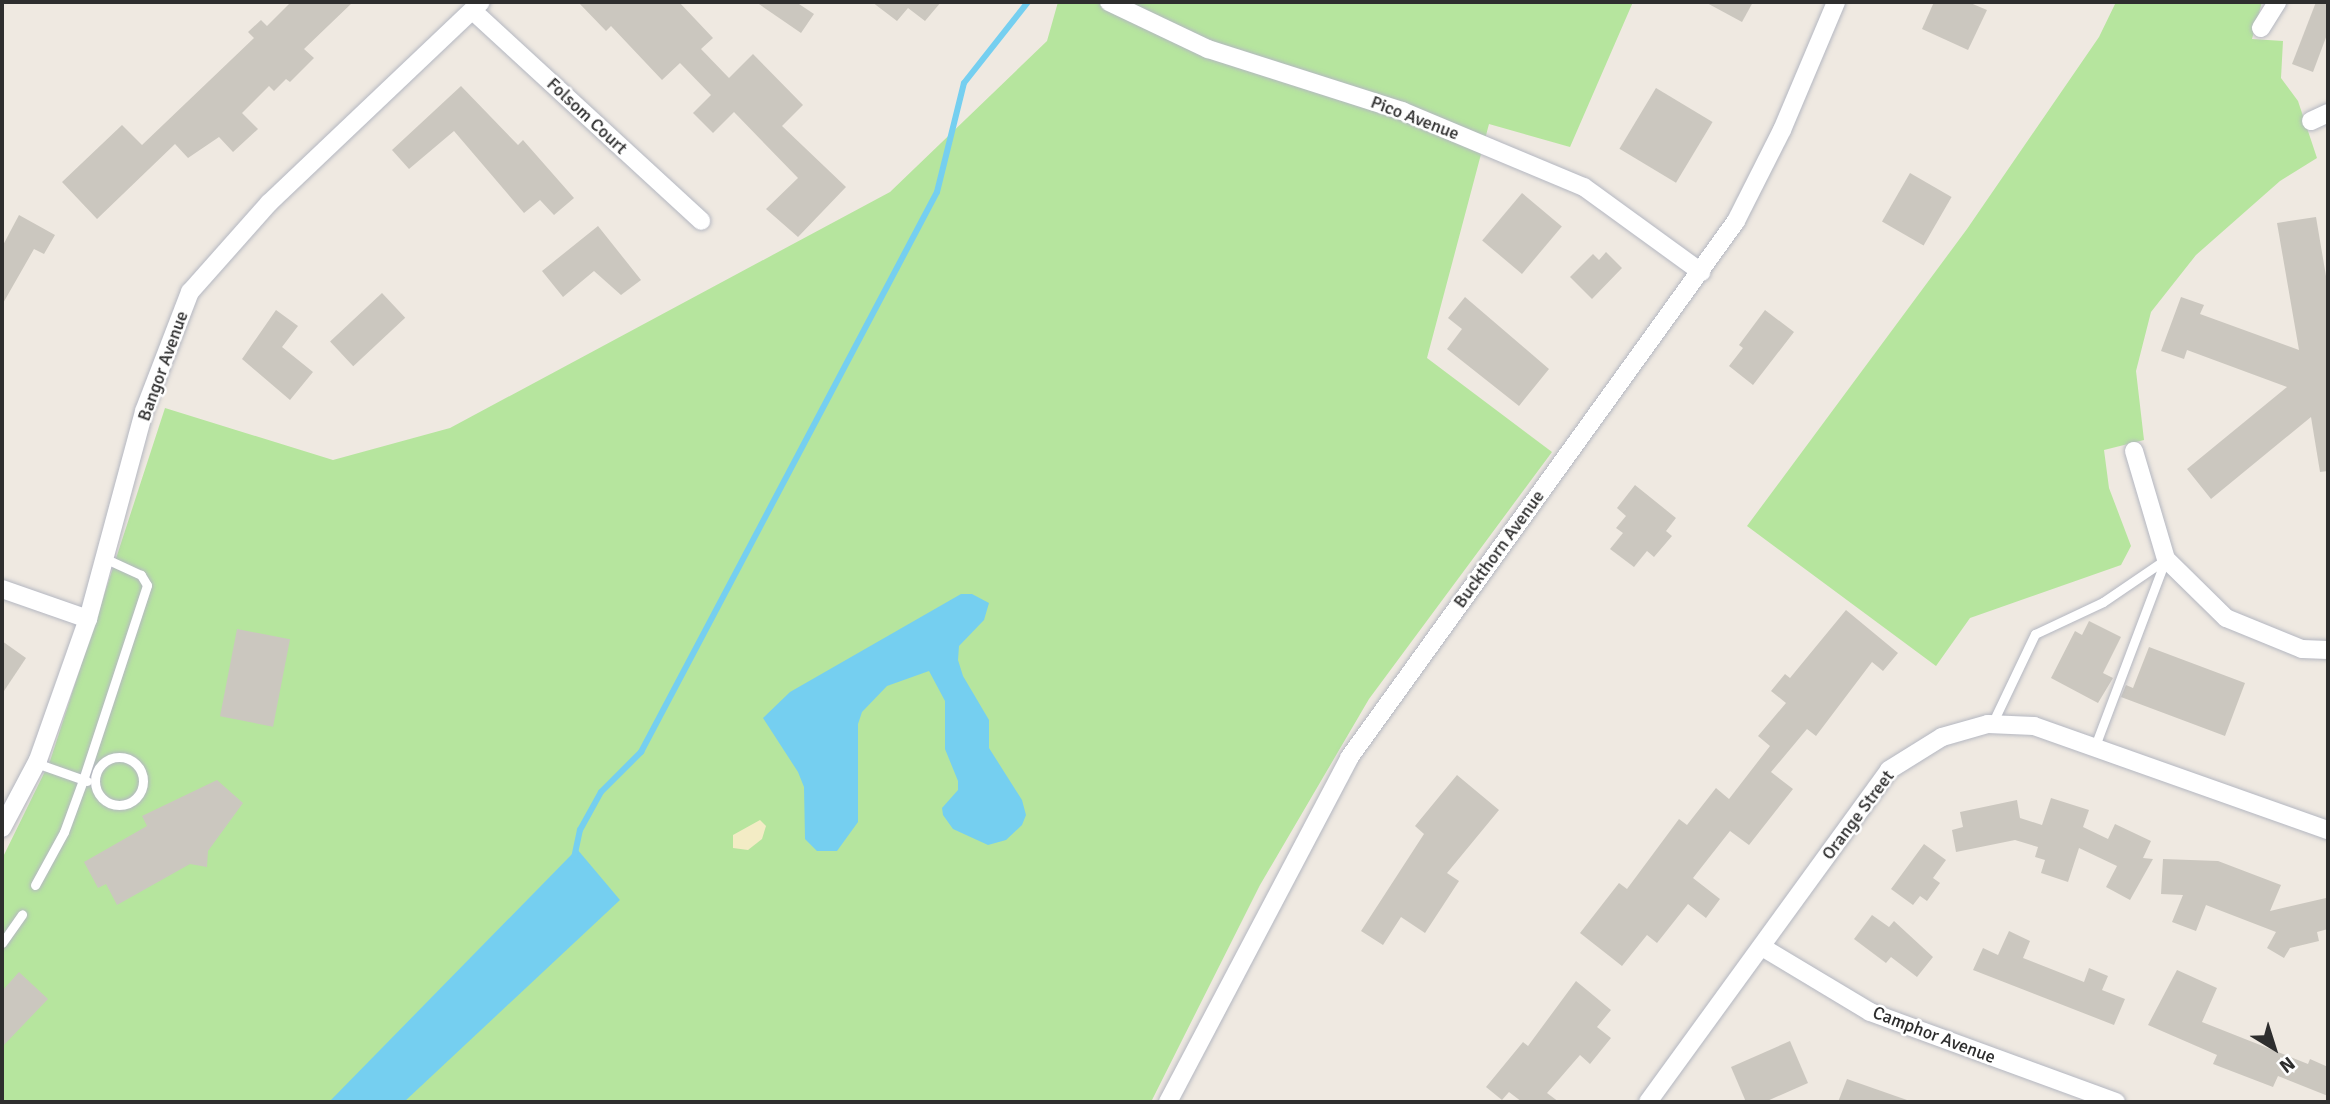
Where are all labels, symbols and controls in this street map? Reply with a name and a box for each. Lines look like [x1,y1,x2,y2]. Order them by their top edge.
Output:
street label: Folsom Court [542,73,632,159]
street label: Pico Avenue [1368,91,1462,145]
street label: Bangor Avenue [133,308,193,424]
street label: Buckthorn Avenue [1449,486,1549,612]
street label: Orange Street [1817,766,1899,864]
street label: Camphor Avenue [1870,1002,1998,1068]
north arrow [2239,1013,2309,1083]
text: N [2274,1051,2300,1078]

